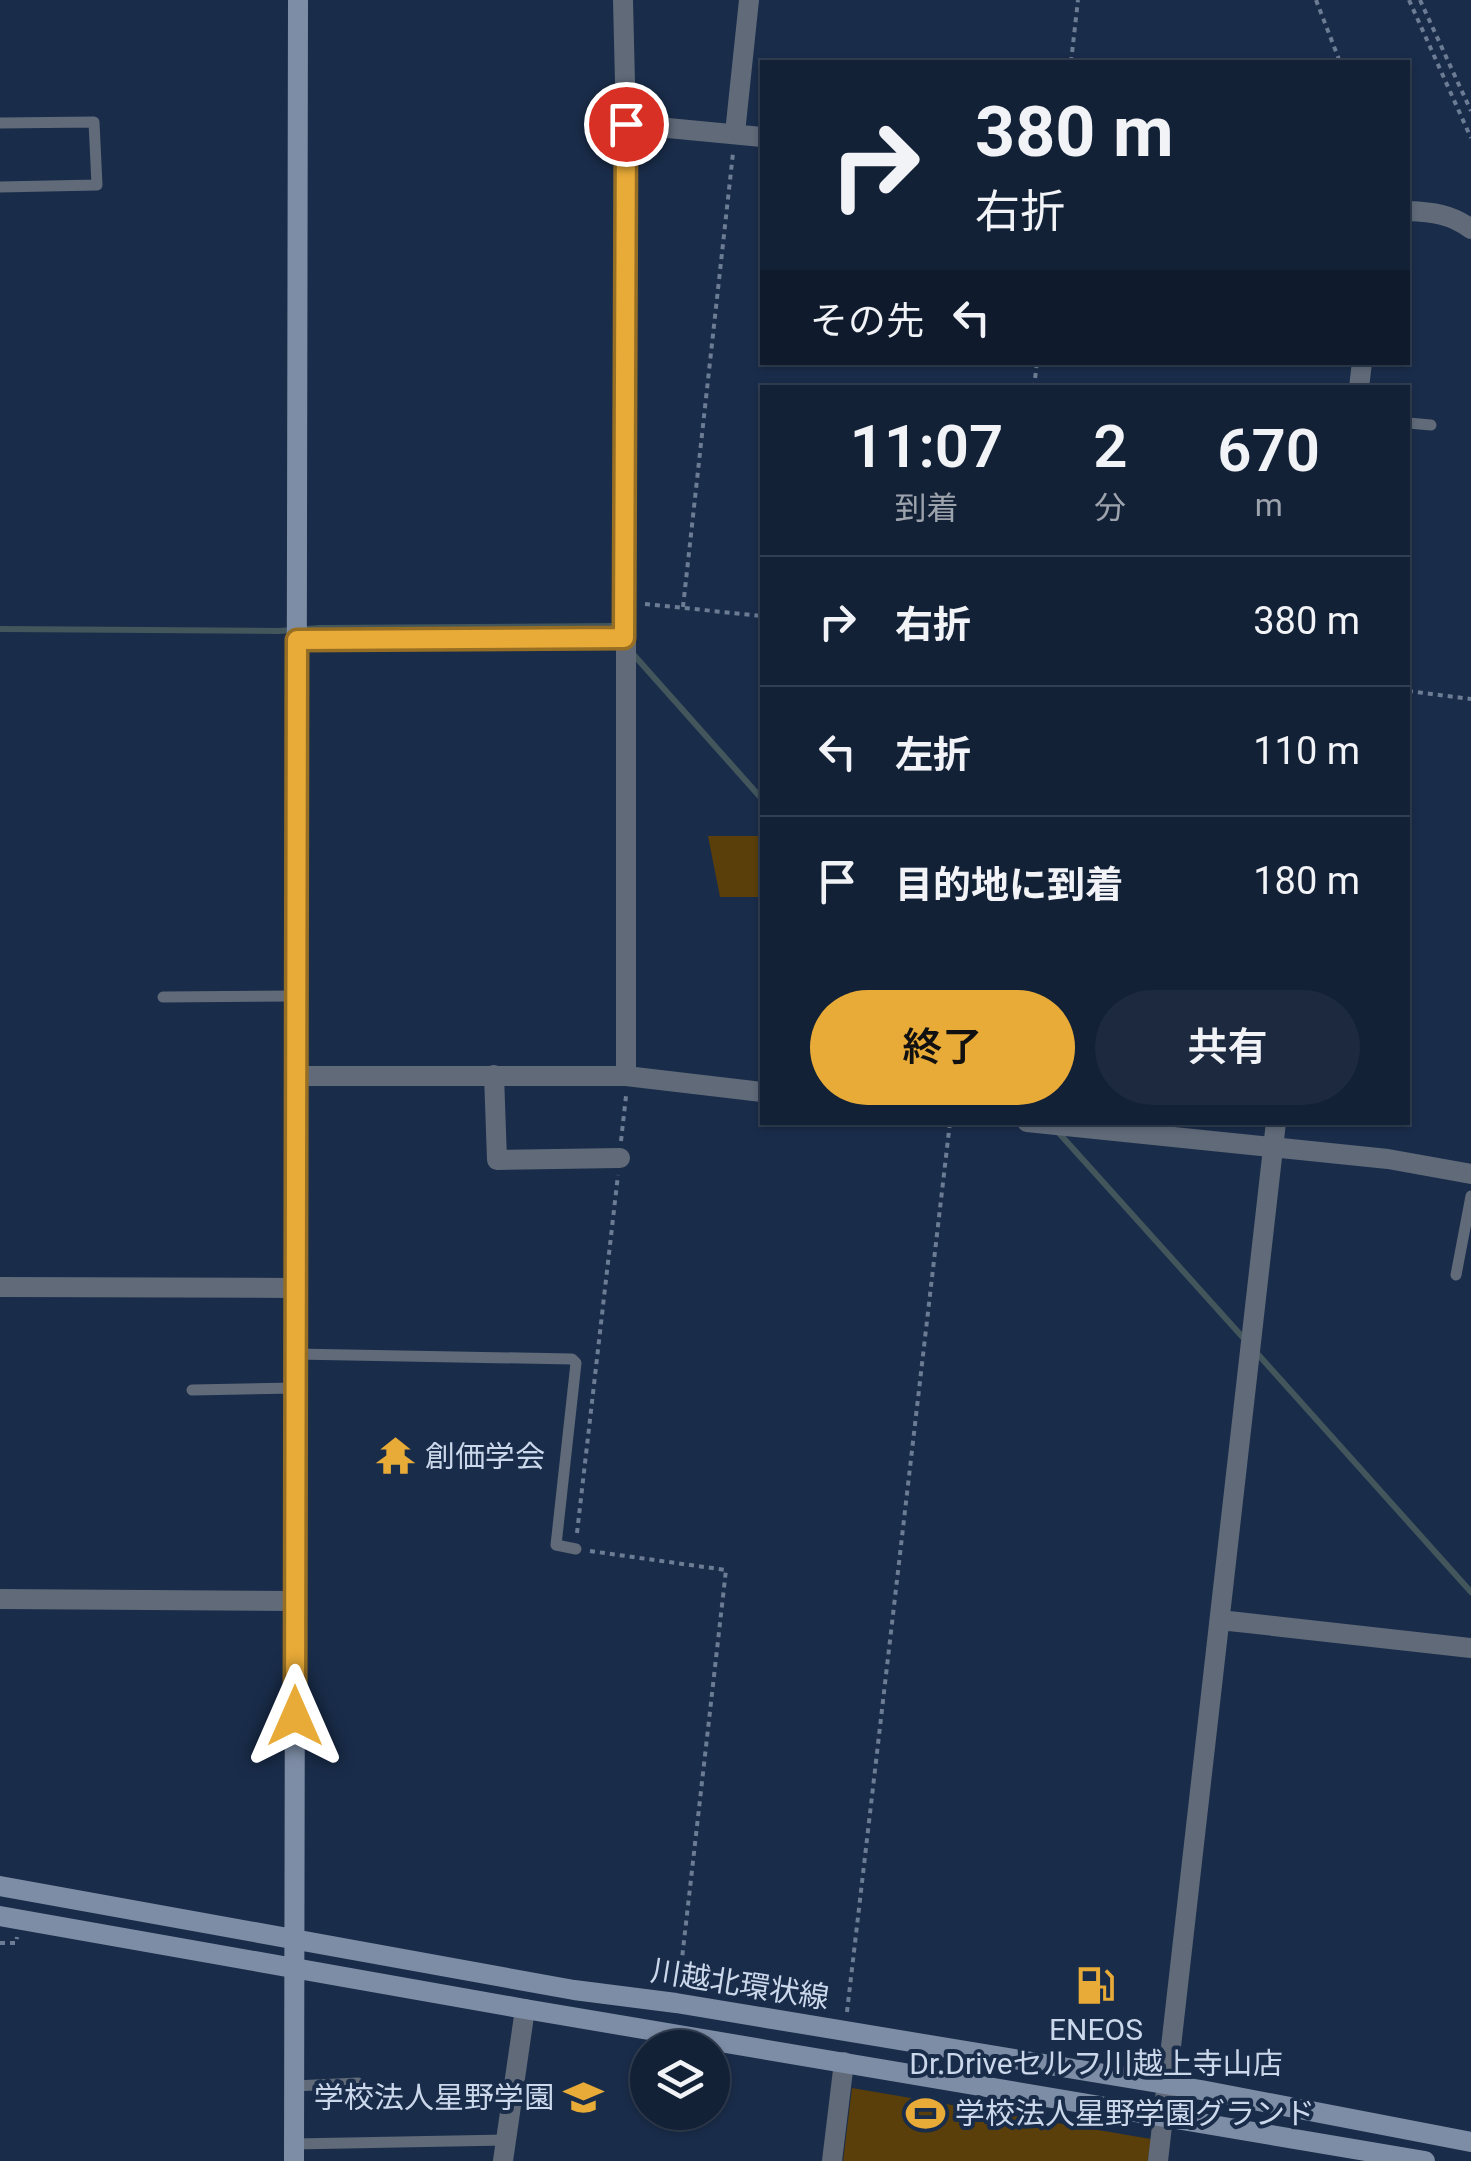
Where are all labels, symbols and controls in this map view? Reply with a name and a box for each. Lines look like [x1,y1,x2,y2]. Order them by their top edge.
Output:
pin [584,82,669,167]
text: 380 m [975,91,1174,173]
icon: arrive [599,97,654,152]
icon: right [810,100,940,230]
text: 右折 [975,185,1065,238]
icon: left [944,290,999,345]
text: その先 [810,299,924,343]
text: 11:07 [850,411,1003,482]
text: 2 [1093,411,1127,482]
text: 670 [1217,415,1320,486]
text: m [1255,486,1283,524]
text: 到着 [895,489,959,527]
text: 分 [1094,489,1126,527]
icon: right [810,594,865,649]
text: 380 m [1253,599,1360,643]
text: 右折 [895,603,971,647]
icon: left [810,724,865,779]
text: 110 m [1253,729,1360,773]
text: 左折 [895,733,971,777]
icon: arrive [810,854,865,909]
text: 180 m [1253,859,1360,903]
text: 目的地に到着 [895,863,1123,907]
button: 終了 [810,990,1075,1105]
button: 共有 [1095,990,1360,1105]
temple icon: 創価学会 [374,1435,416,1477]
place label: 創価学会 [425,1439,545,1474]
position arrow [243,1664,347,1768]
street label: 川越北環状線 [648,1953,832,2015]
fuel station icon: ENEOS Dr.Driveセルフ川越上寺山店 [1075,1964,1117,2006]
place label: ENEOS Dr.Driveセルフ川越上寺山店 [909,2012,1283,2081]
map controls [630,2030,730,2130]
button: layers [630,2030,730,2130]
school or university icon: 学校法人星野学園 [563,2076,605,2118]
place label: 学校法人星野学園 [314,2080,554,2115]
sports icon: 学校法人星野学園グランド [904,2092,946,2134]
place label: 学校法人星野学園グランド [955,2096,1315,2131]

